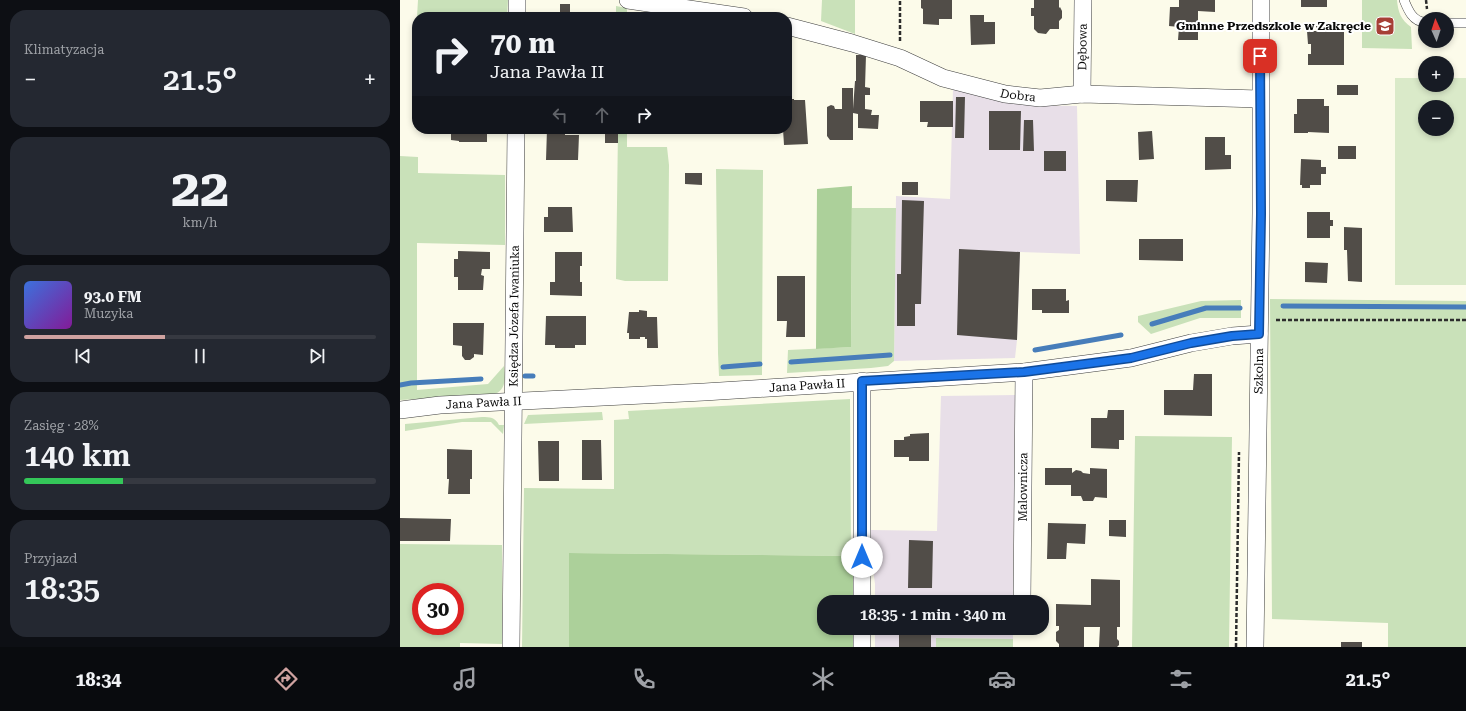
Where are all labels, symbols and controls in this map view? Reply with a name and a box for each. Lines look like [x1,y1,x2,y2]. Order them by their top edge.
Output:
north arrow [1418,12,1454,48]
map controls [1418,12,1454,136]
school or university icon: Gminne Przedszkole w Zakręcie [1374,15,1396,37]
place label: Gminne Przedszkole w Zakręcie [1176,19,1371,33]
street label: Dębowa [1075,23,1090,71]
text: 70 m [490,27,555,60]
icon: right [424,28,476,80]
pin [1243,39,1277,73]
text: Klimatyzacja [24,42,104,57]
icon: arrive [1249,45,1271,67]
button: + [1418,56,1454,92]
text: Jana Pawła II [490,61,604,82]
text: 21.5° [163,62,237,97]
text: − [24,67,36,92]
text: + [364,67,376,92]
street label: Dobra [999,86,1037,105]
button: − [1418,100,1454,136]
icon: left [549,104,571,126]
icon: ahead [591,104,613,126]
icon: right [633,104,655,126]
text: 22 [171,158,229,219]
text: km/h [183,215,217,230]
street label: Księdza Józefa Iwaniuka [507,245,522,387]
text: 93.0 FM [84,288,141,306]
text: Muzyka [84,306,133,321]
icon: previous [72,345,94,367]
icon: pause [189,345,211,367]
icon: next [306,345,328,367]
street label: Szkolna [1251,348,1266,394]
street label: Jana Pawła II [769,376,846,395]
street label: Jana Pawła II [445,394,522,412]
text: Zasięg · 28% [24,418,99,433]
text: 140 km [24,438,131,473]
street label: Malownicza [1016,452,1030,522]
position arrow [841,536,883,578]
text: Przyjazd [24,551,77,566]
text: 18:35 [24,571,100,606]
speed limit sign: 30 [412,583,464,635]
text: 18:35 · 1 min · 340 m [860,606,1006,624]
icon: directions [272,665,300,693]
icon: music [451,665,479,693]
icon: phone [630,665,658,693]
icon: climate [809,665,837,693]
icon: car [988,665,1016,693]
icon: filters [1167,665,1195,693]
text: 18:34 [75,669,121,690]
text: 21.5° [1346,669,1391,690]

